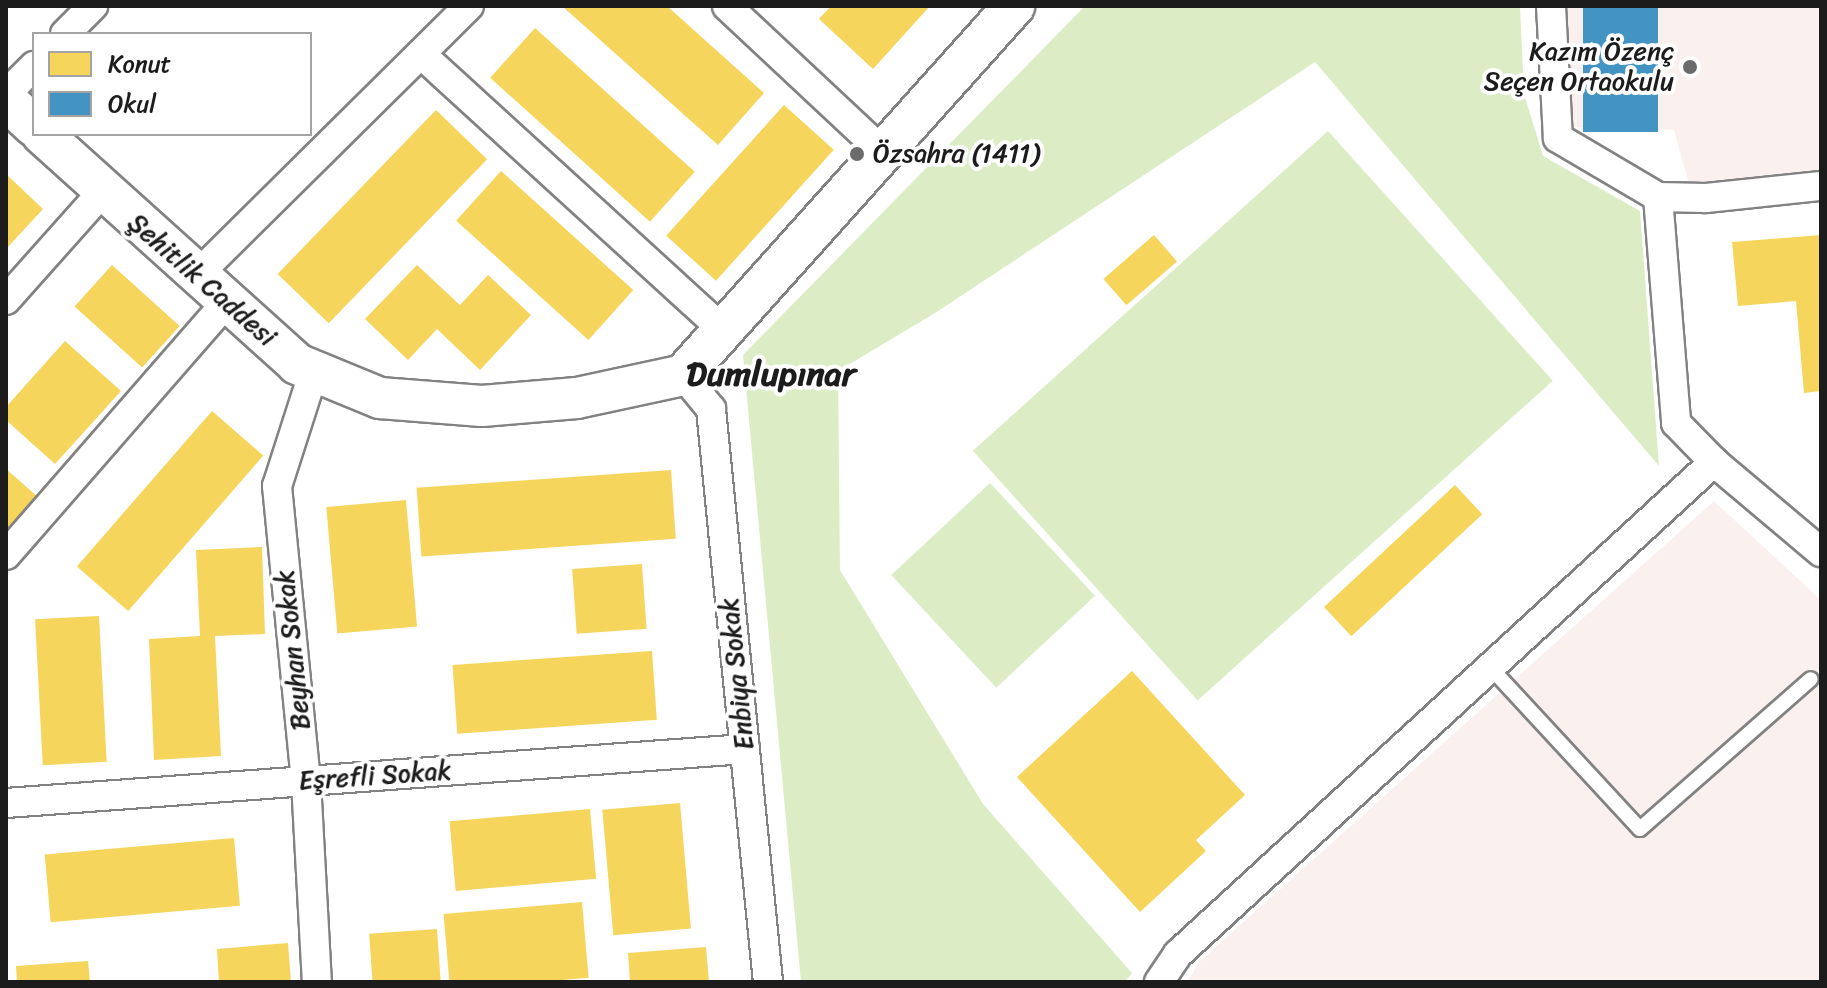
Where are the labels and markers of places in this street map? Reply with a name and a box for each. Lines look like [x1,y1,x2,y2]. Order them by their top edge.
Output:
place label: Kazım Özenç Seçen Ortaokulu [1483,36,1674,98]
marker: Kazım Özenç Seçen Ortaokulu [1681,58,1699,76]
place label: Özsahra (1411) [873,138,1039,170]
marker: Özsahra (1411) [848,145,866,163]

